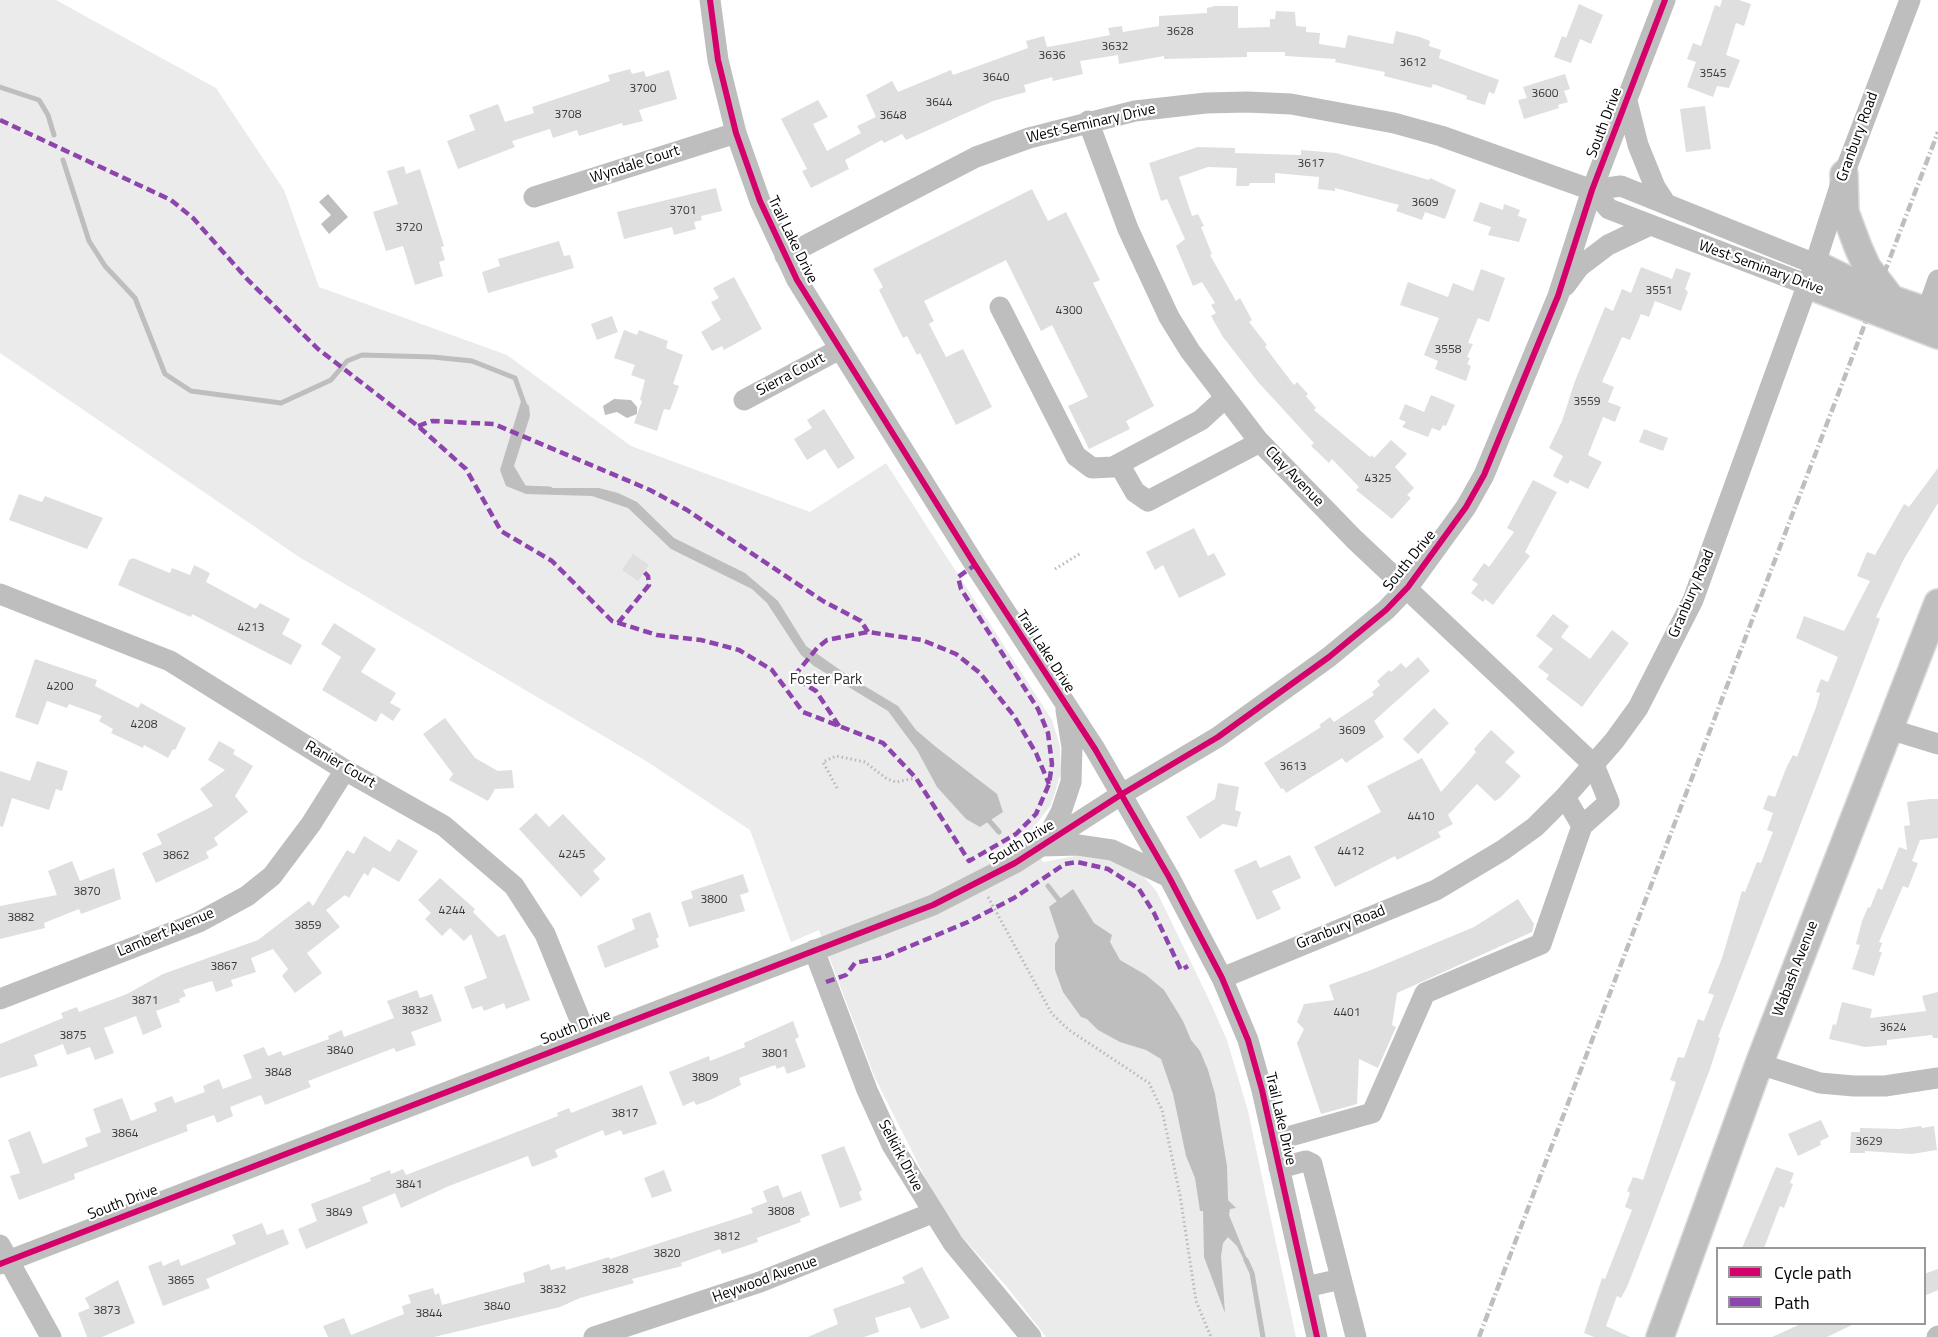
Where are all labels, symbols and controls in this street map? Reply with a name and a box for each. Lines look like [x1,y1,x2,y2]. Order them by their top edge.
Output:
house number: 3628 [1167,25,1193,39]
house number: 3632 [1102,40,1128,54]
house number: 3636 [1039,49,1065,63]
house number: 3612 [1400,56,1426,70]
house number: 3545 [1700,67,1726,81]
house number: 3640 [983,71,1009,85]
house number: 3700 [630,82,656,96]
street label: South Drive [1583,85,1627,161]
house number: 3600 [1532,87,1558,101]
street label: Granbury Road [1833,90,1883,184]
house number: 3644 [926,96,952,110]
street label: West Seminary Drive [1025,100,1157,148]
house number: 3708 [555,108,581,122]
house number: 3648 [880,109,906,123]
street label: Wyndale Court [588,142,682,188]
house number: 3617 [1298,157,1324,171]
street label: Trail Lake Drive [763,193,821,287]
house number: 3609 [1412,196,1438,210]
house number: 3701 [670,204,696,218]
house number: 3720 [396,221,422,235]
street label: West Seminary Drive [1696,237,1826,299]
house number: 3551 [1646,284,1672,298]
house number: 4300 [1056,304,1082,318]
house number: 3558 [1435,343,1461,357]
street label: Sierra Court [754,350,828,400]
house number: 3559 [1574,395,1600,409]
street label: Clay Avenue [1261,443,1327,511]
house number: 4325 [1365,472,1391,486]
street label: South Drive [1380,527,1440,595]
street label: Granbury Road [1665,547,1719,641]
street label: Trail Lake Drive [1012,607,1078,697]
house number: 4213 [238,621,264,635]
park label: Foster Park [790,671,862,689]
house number: 4200 [47,680,73,694]
house number: 4208 [131,718,157,732]
house number: 3609 [1339,724,1365,738]
street label: Ranier Court [302,738,378,792]
house number: 3613 [1280,760,1306,774]
house number: 4410 [1408,810,1434,824]
street label: South Drive [986,816,1058,870]
house number: 4412 [1338,845,1364,859]
house number: 4245 [559,848,585,862]
house number: 3862 [163,849,189,863]
house number: 3870 [74,885,100,899]
house number: 3800 [701,893,727,907]
street label: Granbury Road [1294,902,1388,954]
house number: 4244 [439,904,465,918]
street label: Lambert Avenue [115,905,217,961]
house number: 3882 [8,911,34,925]
house number: 3859 [295,919,321,933]
street label: Wabash Avenue [1769,919,1823,1019]
house number: 3867 [211,960,237,974]
house number: 3871 [132,994,158,1008]
house number: 3832 [402,1004,428,1018]
street label: South Drive [538,1006,614,1050]
house number: 4401 [1334,1006,1360,1020]
house number: 3624 [1880,1021,1906,1035]
house number: 3875 [60,1029,86,1043]
house number: 3840 [327,1044,353,1058]
house number: 3801 [762,1047,788,1061]
house number: 3848 [265,1066,291,1080]
house number: 3809 [692,1071,718,1085]
street label: Trail Lake Drive [1261,1071,1299,1167]
house number: 3817 [612,1107,638,1121]
street label: Selkirk Drive [874,1117,926,1195]
house number: 3864 [112,1127,138,1141]
house number: 3629 [1856,1135,1882,1149]
house number: 3841 [396,1178,422,1192]
street label: South Drive [85,1181,161,1225]
house number: 3808 [768,1205,794,1219]
house number: 3849 [326,1206,352,1220]
house number: 3812 [714,1230,740,1244]
house number: 3820 [654,1247,680,1261]
legend [1716,1247,1926,1325]
street label: Heywood Avenue [710,1253,820,1307]
text: Cycle path [1774,1259,1852,1286]
house number: 3828 [602,1263,628,1277]
house number: 3865 [168,1274,194,1288]
house number: 3832 [540,1283,566,1297]
text: Path [1774,1289,1810,1316]
house number: 3840 [484,1300,510,1314]
house number: 3873 [94,1304,120,1318]
house number: 3844 [416,1307,442,1321]

